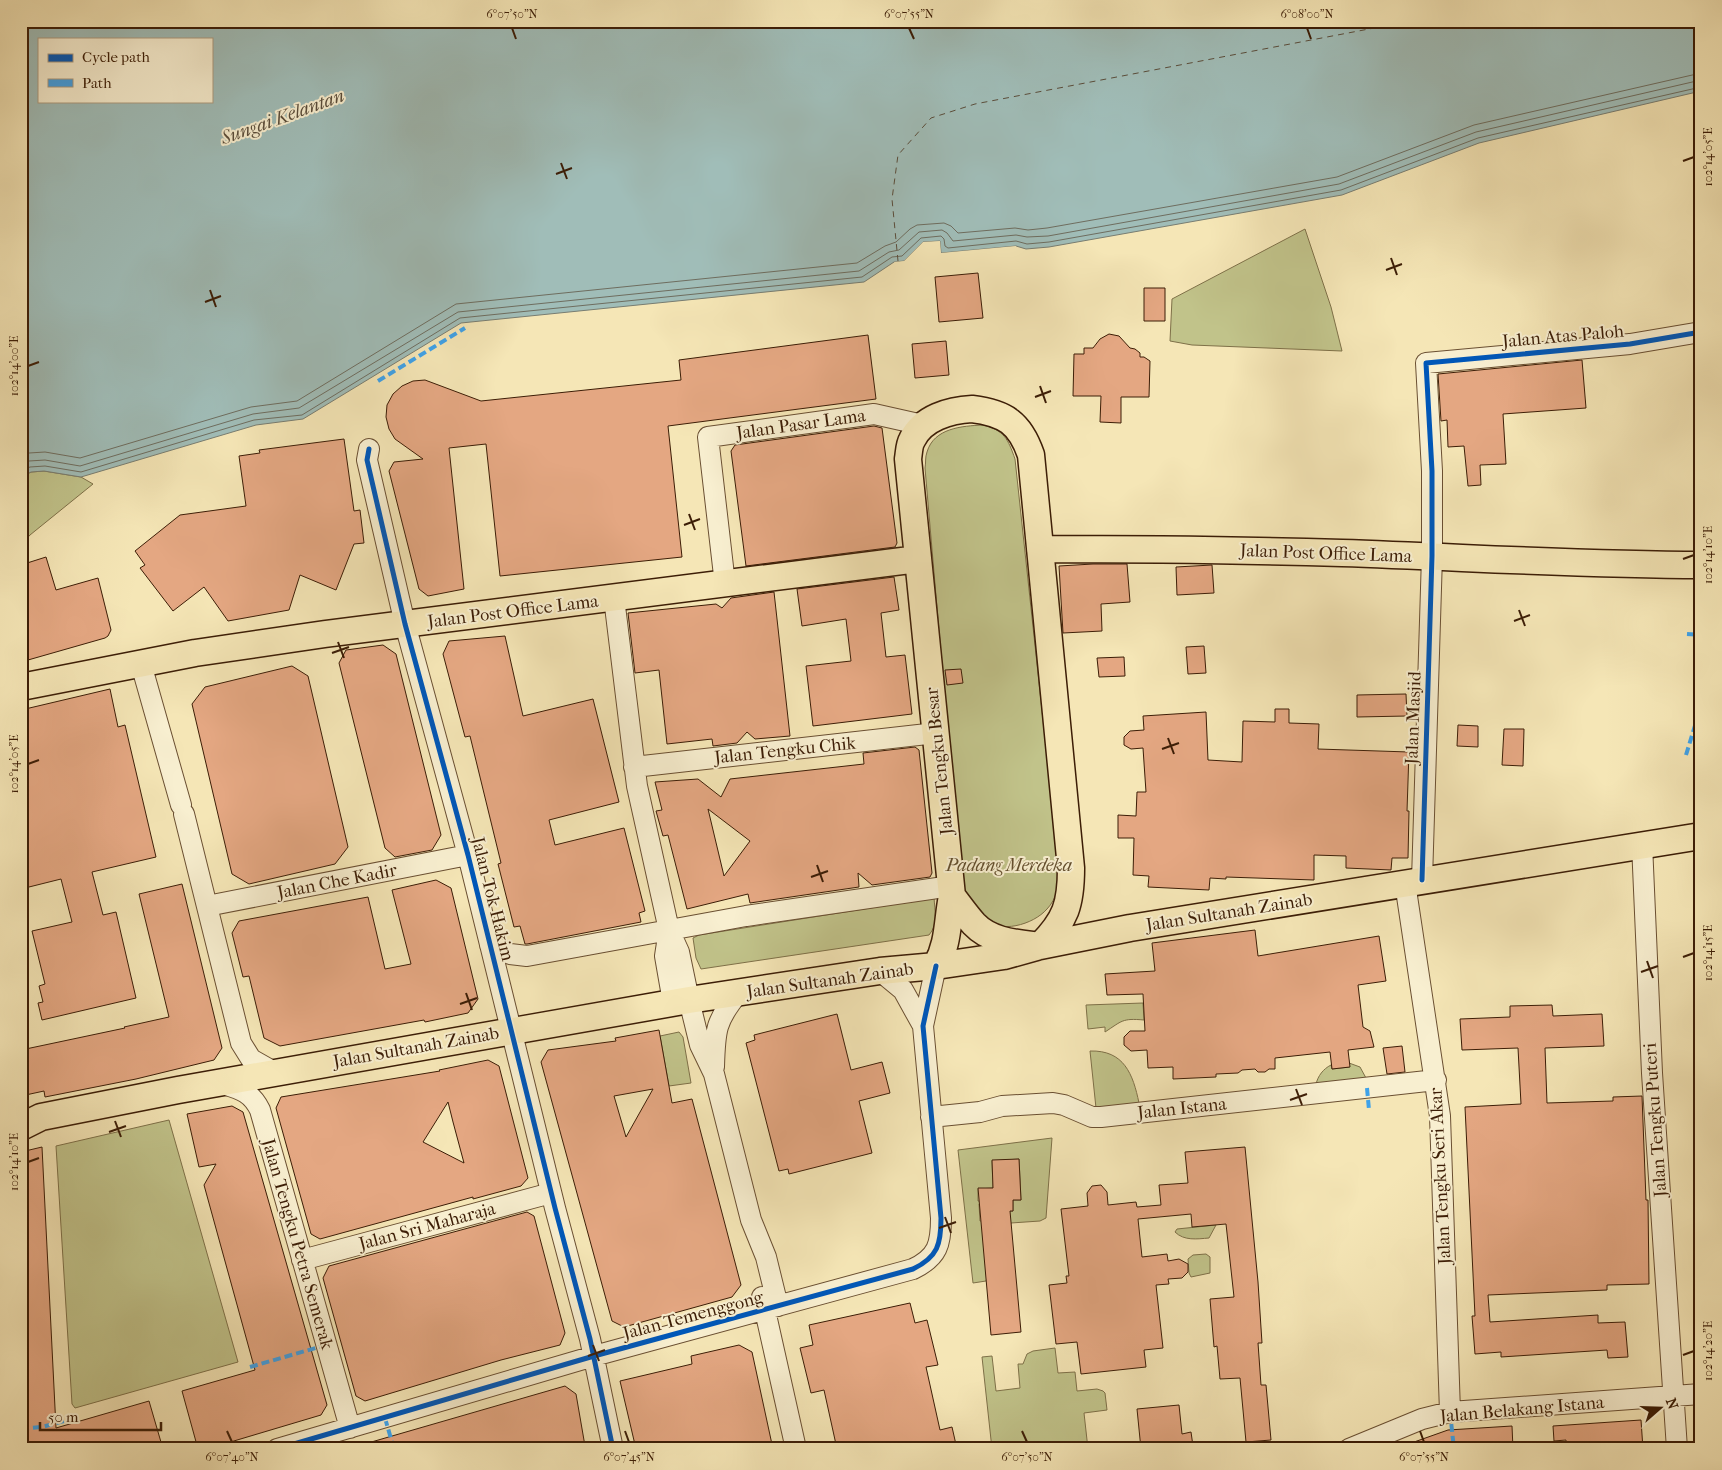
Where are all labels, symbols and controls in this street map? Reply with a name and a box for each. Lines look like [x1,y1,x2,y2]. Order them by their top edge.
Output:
text: 6°07'50"N [486,7,538,21]
text: 6°07'55"N [884,7,934,21]
text: 6°08'00"N [1280,7,1334,21]
legend [38,38,212,102]
text: Cycle path [82,48,150,66]
text: Path [82,74,112,92]
water label: Sungai Kelantan [217,84,347,150]
text: 102°14'05"E [1701,127,1715,187]
street label: Jalan Atas Paloh [1499,321,1625,352]
text: 102°14'00"E [7,336,21,396]
street label: Jalan Pasar Lama [733,405,868,444]
text: 102°14'10"E [1701,526,1715,584]
street label: Jalan Post Office Lama [1238,540,1413,567]
street label: Jalan Post Office Lama [424,591,600,633]
street label: Jalan Masjid [1401,671,1426,767]
street label: Jalan Tengku Besar [921,686,958,838]
street label: Jalan Tengku Chik [711,733,858,769]
text: 102°14'05"E [7,734,21,794]
street label: Jalan Tok Hakim [466,833,518,963]
park label: Padang Merdeka [945,855,1072,876]
street label: Jalan Che Kadir [273,860,399,904]
street label: Jalan Sultanah Zainab [1142,889,1314,936]
text: 102°14'15"E [1701,925,1715,981]
street label: Jalan Sultanah Zainab [743,958,915,1003]
street label: Jalan Sultanah Zainab [330,1023,501,1073]
street label: Jalan Tengku Puteri [1640,1041,1672,1200]
street label: Jalan Tengku Seri Akar [1425,1087,1456,1267]
street label: Jalan Istana [1134,1093,1228,1124]
text: 102°14'10"E [7,1133,21,1191]
street label: Jalan Tengku Petra Semerak [257,1134,338,1353]
street label: Jalan Sri Maharaja [355,1198,498,1255]
street label: Jalan Temenggong [619,1287,766,1345]
text: 102°14'20"E [1701,1321,1715,1381]
north arrow [1634,1382,1684,1432]
street label: Jalan Belakang Istana [1437,1392,1606,1427]
text: N [1662,1396,1682,1412]
scale bar [40,1400,161,1432]
text: 50 m [48,1408,79,1426]
text: 6°07'40"N [205,1450,259,1464]
text: 6°07'45"N [603,1450,655,1464]
text: 6°07'50"N [1001,1450,1053,1464]
text: 6°07'55"N [1399,1450,1449,1464]

